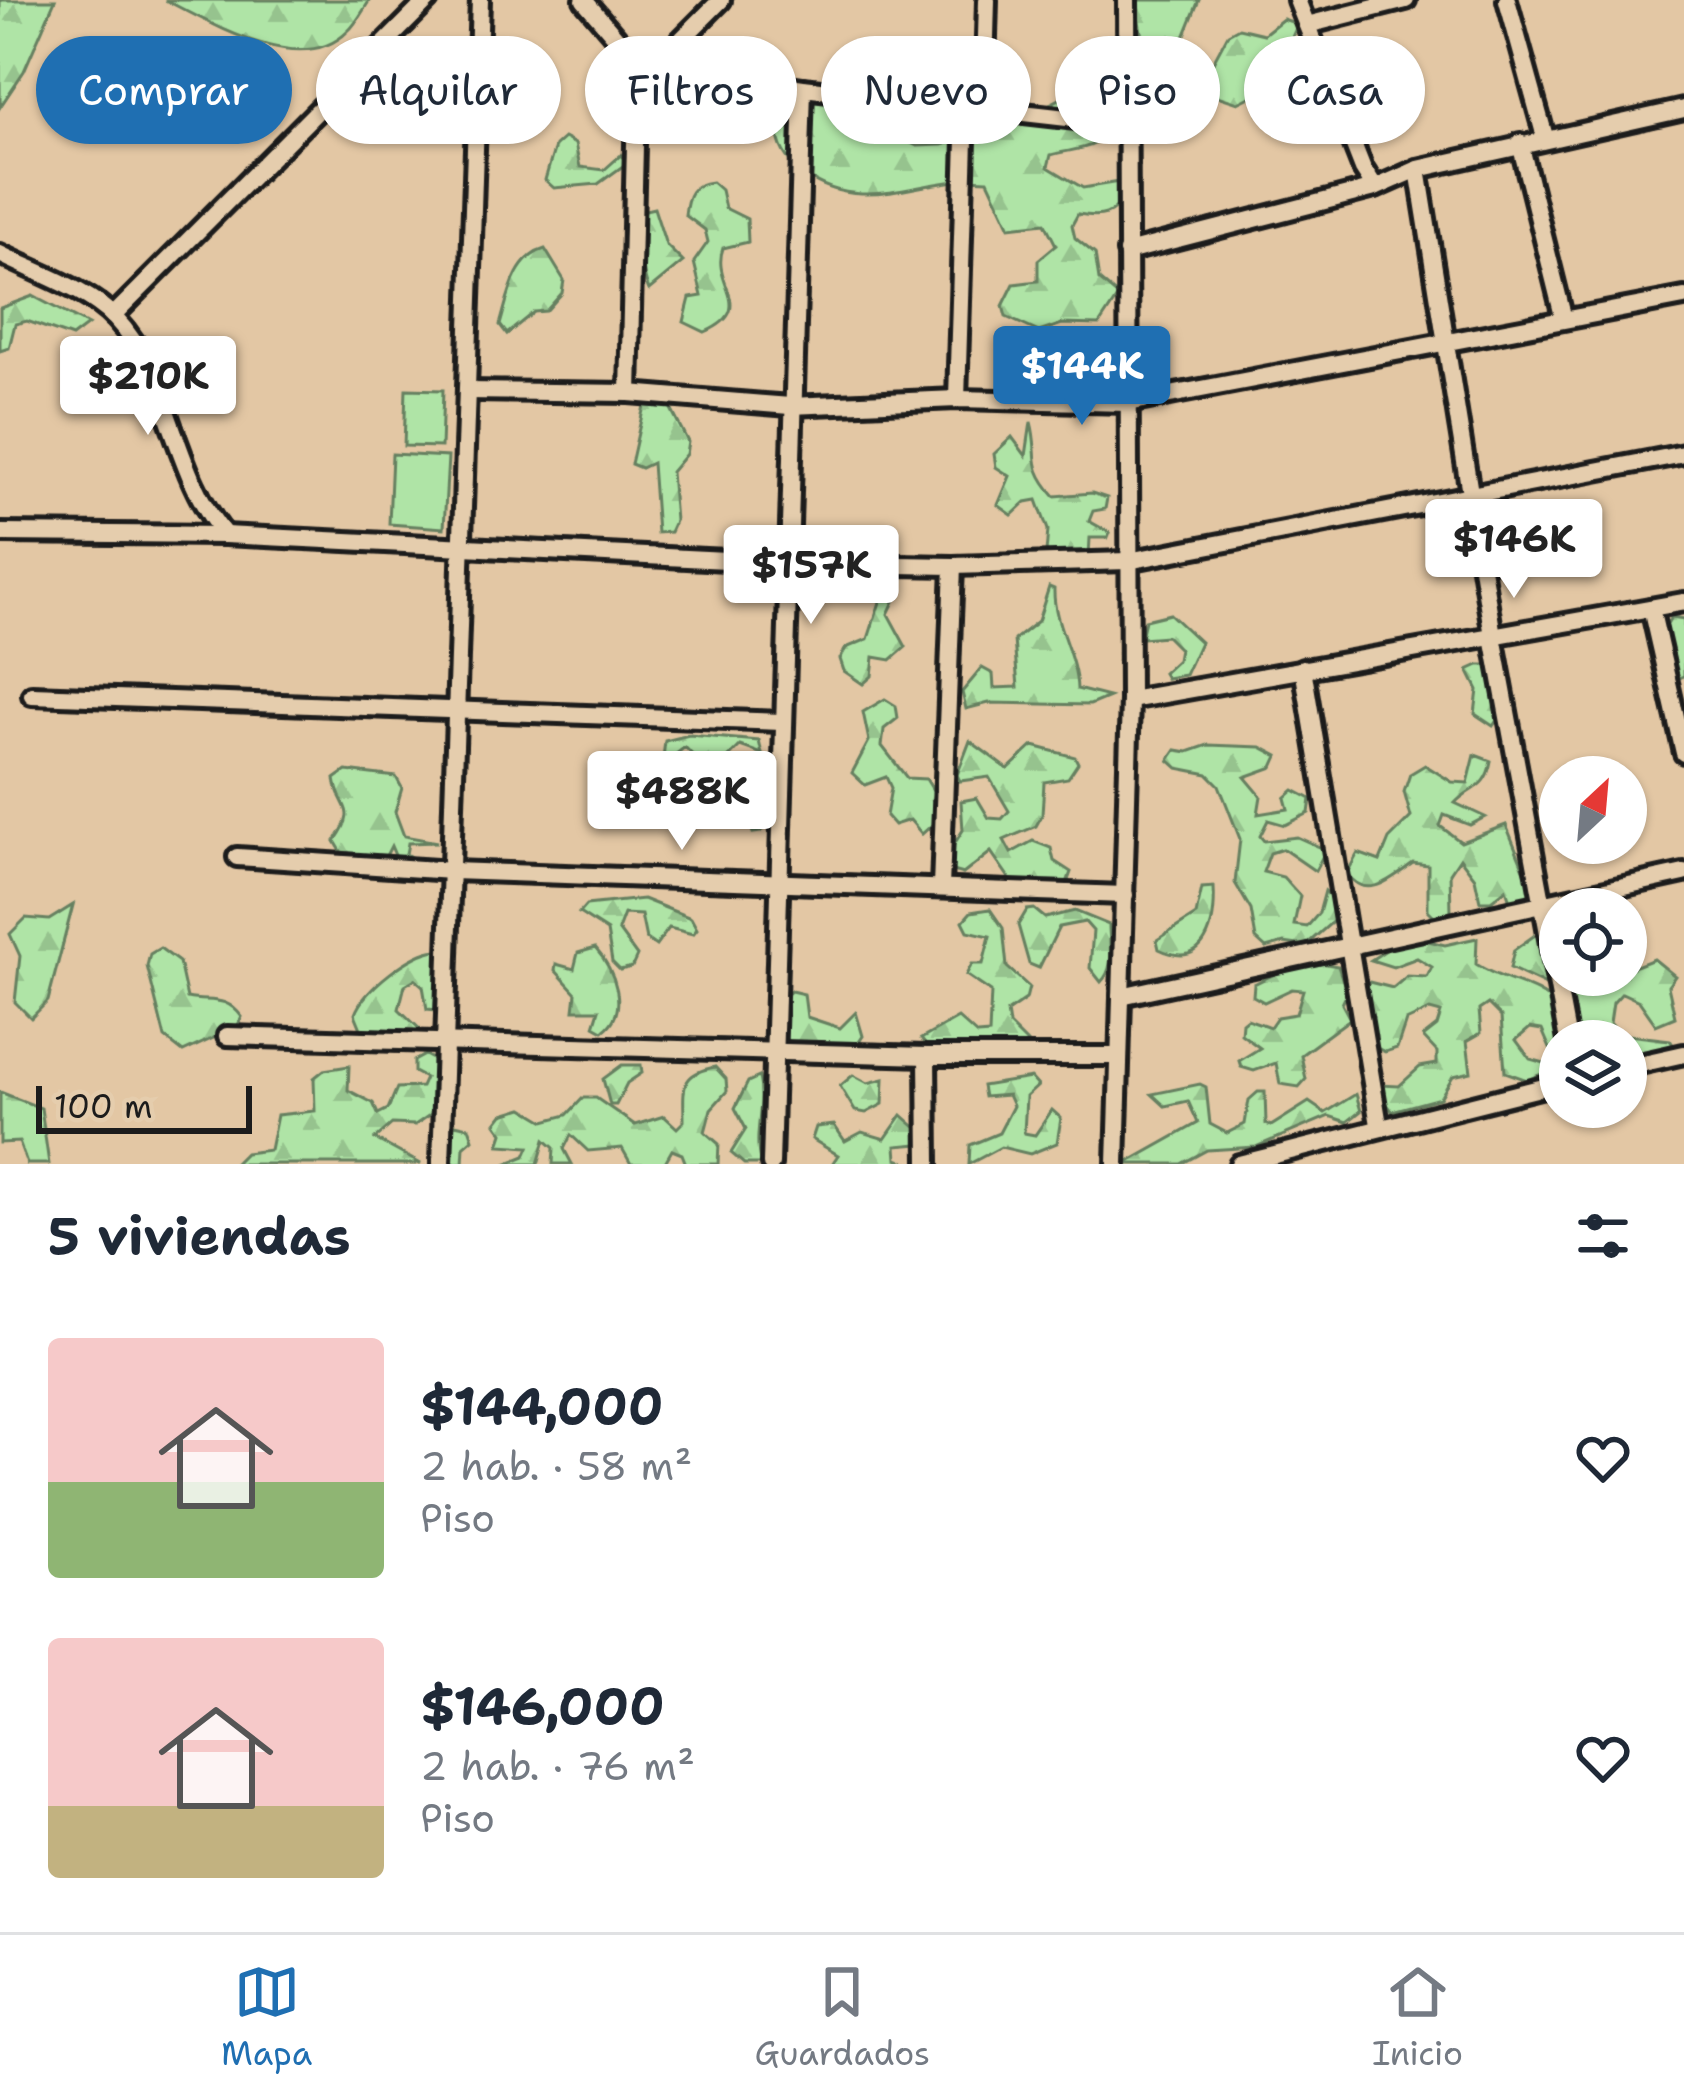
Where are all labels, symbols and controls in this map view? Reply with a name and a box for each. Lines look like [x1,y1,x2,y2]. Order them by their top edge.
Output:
chip: Comprar [36,36,292,144]
chip: Alquilar [316,36,561,144]
chip: Filtros [585,36,797,144]
chip: Nuevo [821,36,1031,144]
chip: Piso [1055,36,1220,144]
chip: Casa [1244,36,1425,144]
pin: $144K [998,326,1166,428]
pin: $210K [64,336,232,438]
text: $144K [1020,339,1144,391]
text: $210K [87,349,209,401]
pin: $146K [1430,499,1598,601]
text: $146K [1452,512,1576,564]
pin: $157K [727,525,895,627]
text: $157K [751,538,871,590]
pin: $488K [598,751,766,853]
north arrow [1539,756,1647,864]
map controls [1539,756,1647,1128]
text: $488K [614,764,750,816]
button: locate [1539,888,1647,996]
button: layers [1539,1020,1647,1128]
scale bar [36,1080,252,1133]
text: 100 m [54,1084,153,1129]
text: 5 viviendas [48,1202,351,1270]
icon: filters [1570,1203,1636,1269]
text: $144,000 [420,1372,664,1440]
icon: home [144,1386,288,1530]
icon: heart [1570,1425,1636,1491]
text: 2 hab. · 58 m² [420,1440,692,1492]
text: Piso [420,1492,495,1544]
text: $146,000 [420,1672,665,1740]
icon: home [144,1686,288,1830]
icon: heart [1570,1725,1636,1791]
text: 2 hab. · 76 m² [420,1740,695,1792]
text: Piso [420,1792,495,1844]
tab: Mapa [221,1959,312,2076]
tab: Guardados [754,1959,930,2076]
tab: Inicio [1372,1959,1463,2076]

